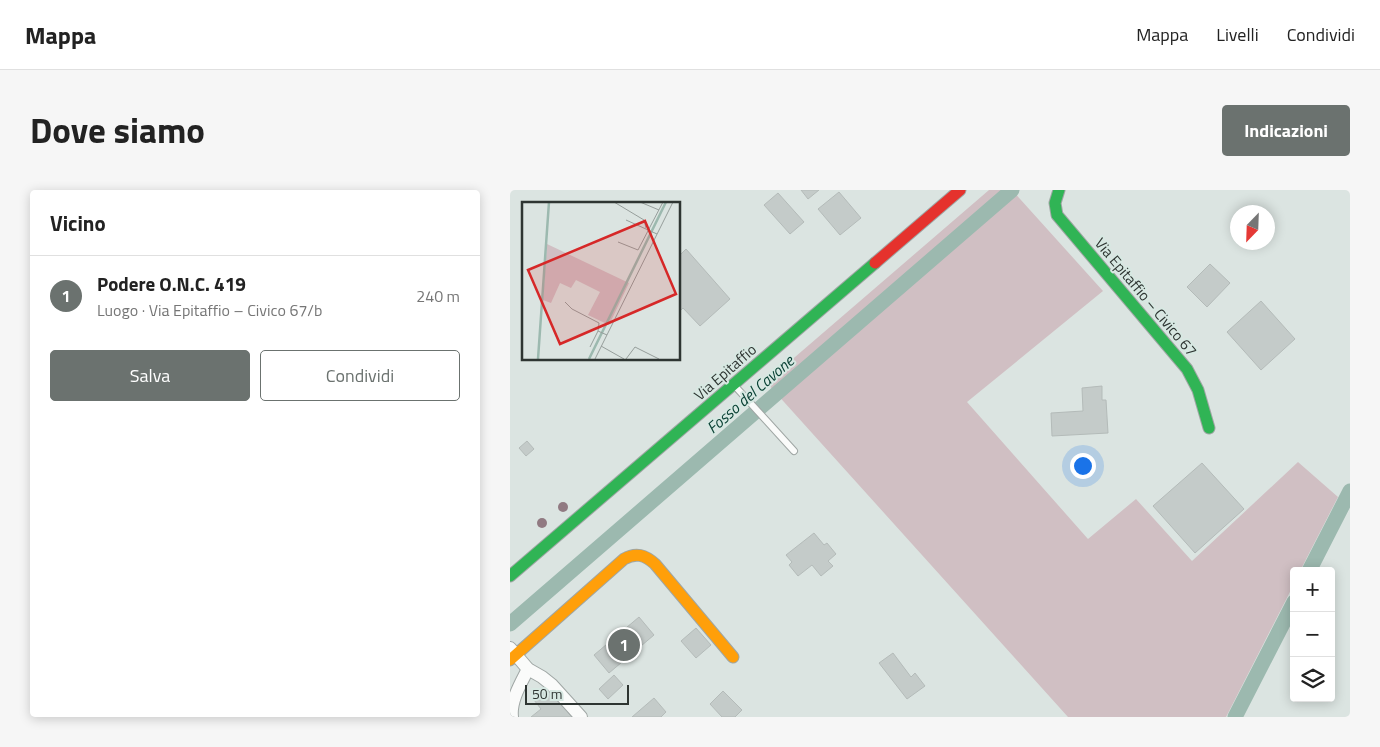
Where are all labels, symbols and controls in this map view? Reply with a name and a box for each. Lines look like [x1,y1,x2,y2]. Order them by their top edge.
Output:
text: Mappa [25,17,96,53]
text: Mappa [1136,21,1188,48]
text: Livelli [1216,21,1259,48]
text: Condividi [1287,21,1355,48]
text: Dove siamo [30,103,205,157]
button: Indicazioni [1222,105,1350,156]
inset map [522,202,680,360]
north arrow [1230,205,1275,250]
text: Vicino [50,207,106,239]
street label: Via Epitaffio – Civico 67 [1089,233,1203,361]
text: Podere O.N.C. 419 [97,269,246,298]
text: 1 [62,284,70,308]
text: 240 m [416,284,460,308]
text: Luogo · Via Epitaffio – Civico 67/b [97,298,322,322]
street label: Via Epitaffio [689,338,761,406]
water label: Fosso del Cavone [701,348,800,439]
button: Salva [50,350,250,401]
button: Condividi [260,350,460,401]
your location [1070,453,1096,479]
map controls [1290,567,1335,702]
button: + [1290,567,1335,612]
button: − [1290,612,1335,657]
pin: 1 [608,626,640,664]
button: layers [1290,657,1335,702]
scale bar [525,682,629,705]
text: 50 m [532,683,562,704]

